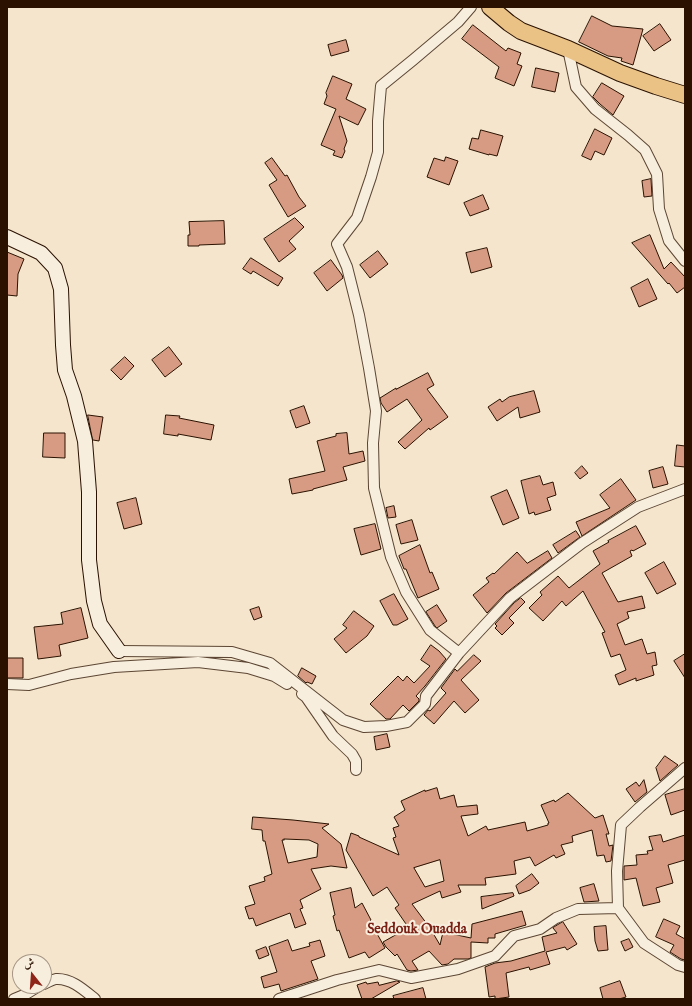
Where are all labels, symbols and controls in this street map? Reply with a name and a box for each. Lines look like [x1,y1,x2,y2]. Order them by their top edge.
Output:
district label: Seddouk Ouadda [367,922,467,938]
north arrow [12,954,52,994]
text: ش [22,955,36,972]

